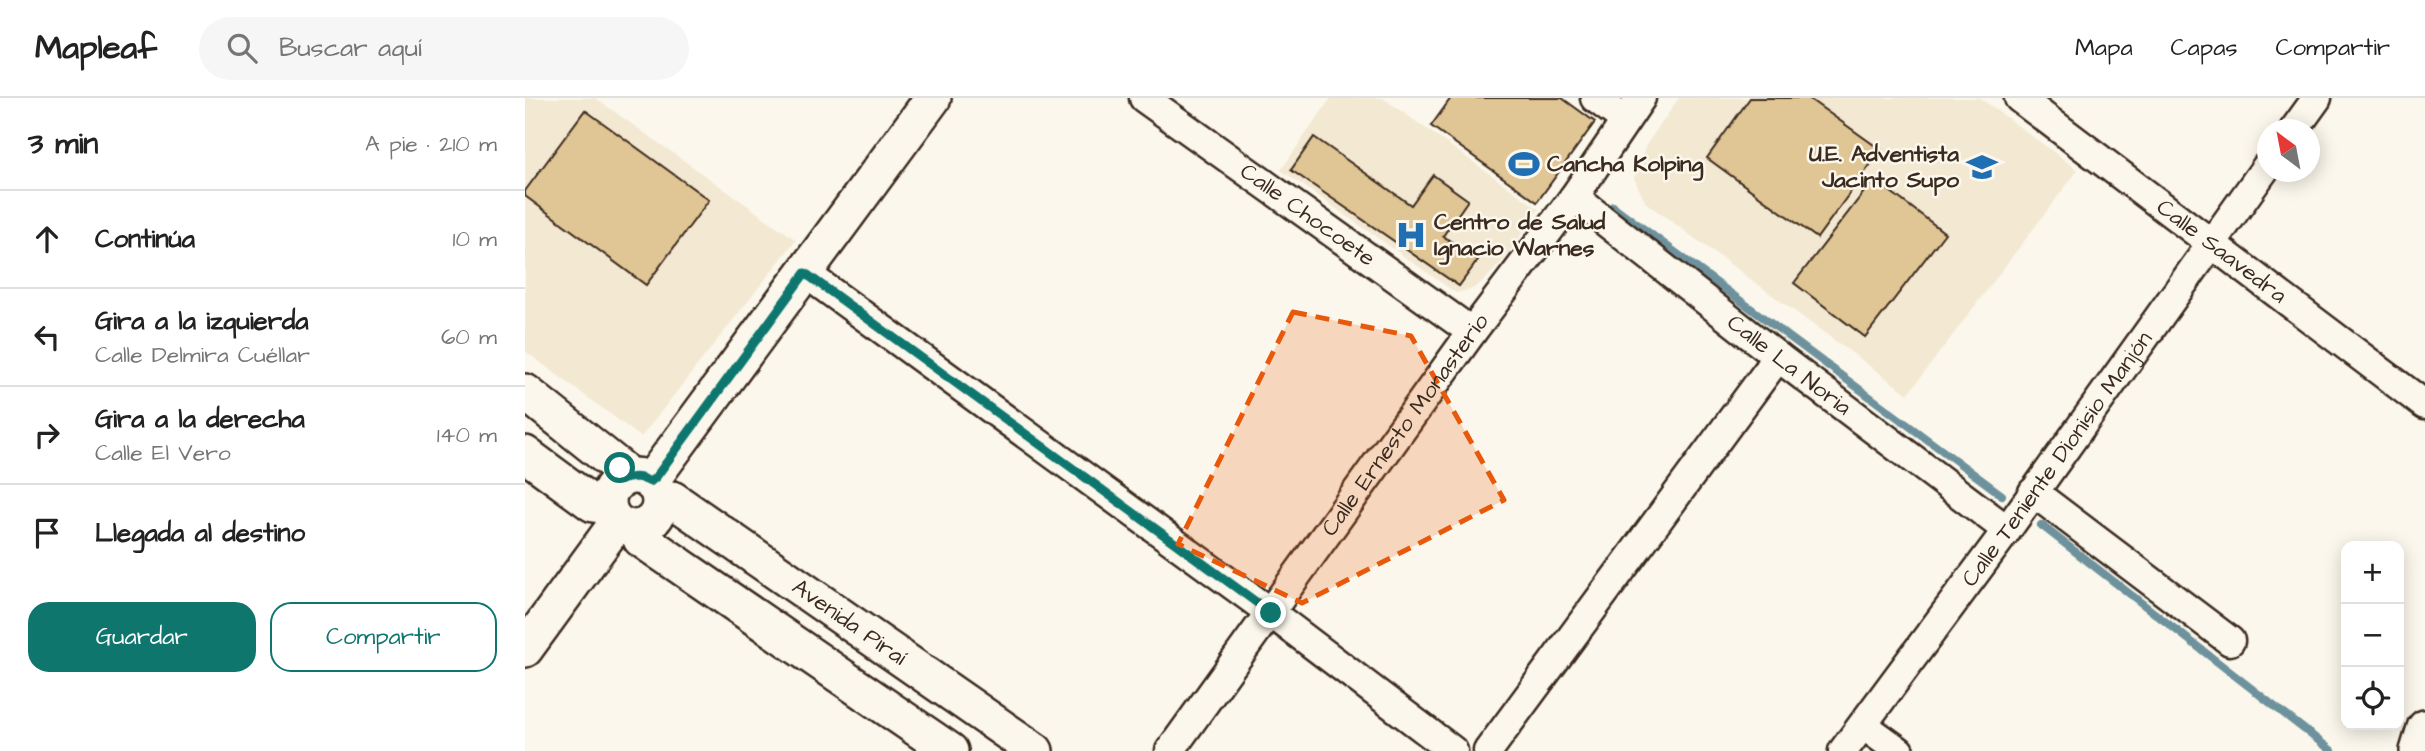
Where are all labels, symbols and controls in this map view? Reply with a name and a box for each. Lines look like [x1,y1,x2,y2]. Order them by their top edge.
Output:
search box [199,17,689,80]
text: Mapleaf [35,25,157,71]
icon: search [223,29,261,67]
text: Buscar aquí [279,30,422,66]
text: Mapa [2075,31,2133,65]
text: Capas [2171,31,2237,65]
text: Compartir [2275,31,2390,65]
north arrow [2257,119,2320,182]
text: 3 min [28,123,98,165]
text: A pie · 210 m [365,128,497,160]
place label: U.E. Adventista Jacinto Supo [1809,138,1959,196]
sports icon: Cancha Kolping [1507,147,1541,181]
place label: Cancha Kolping [1547,148,1704,181]
school or university icon: U.E. Adventista Jacinto Supo [1965,150,1999,184]
street label: Calle Chocoete [1234,155,1382,274]
street label: Calle Saavedra [2150,191,2294,311]
place label: Centro de Salud Ignacio Warnes [1434,206,1606,265]
hospital icon: Centro de Salud Ignacio Warnes [1394,218,1428,252]
icon: ahead [28,220,66,258]
text: Continúa [95,221,195,257]
text: 10 m [452,223,497,255]
text: Gira a la izquierda [95,303,309,339]
street label: Calle Ernesto Monasterio [1314,307,1497,543]
street label: Calle La Noria [1720,307,1858,423]
icon: left [28,318,66,356]
text: 60 m [441,321,497,353]
street label: Calle Teniente Dionisio Manjón [1954,325,2160,593]
text: Calle Delmira Cuéllar [95,339,310,371]
text: Gira a la derecha [95,401,305,437]
icon: right [28,416,66,454]
text: 140 m [437,419,497,451]
text: Calle El Vero [95,437,231,469]
route start [604,452,635,483]
icon: arrive [28,514,66,552]
text: Llegada al destino [95,515,305,551]
map controls [2341,541,2404,730]
button: + [2341,541,2404,604]
street label: Avenida Piraí [786,571,914,674]
route end [1255,597,1286,628]
button: Guardar [28,602,256,672]
button: Compartir [270,602,497,672]
button: − [2341,604,2404,667]
button: locate [2341,667,2404,730]

